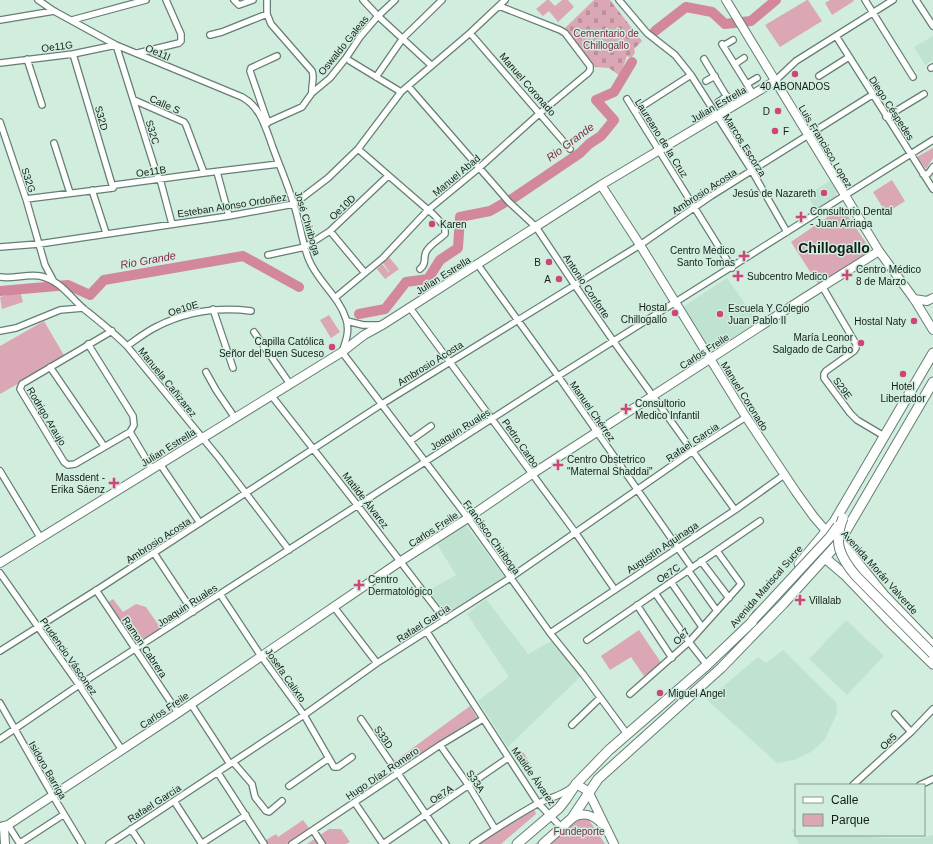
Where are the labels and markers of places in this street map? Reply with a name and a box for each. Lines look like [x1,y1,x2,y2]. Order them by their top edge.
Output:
marker: 40 ABONADOS [790,69,800,79]
place label: 40 ABONADOS [760,81,830,92]
place label: D [763,106,770,117]
marker: D [773,106,783,116]
marker: F [770,126,780,136]
place label: F [783,126,789,137]
place label: Jesús de Nazareth [733,188,816,199]
marker: Jesús de Nazareth [819,188,829,198]
place label: Consultorio Dental - Juan Arriaga [810,206,892,229]
marker: Consultorio Dental - Juan Arriaga [795,211,807,223]
marker: Karen [427,219,437,229]
place label: Karen [440,219,467,230]
place label: Centro Medico Santo Tomas [670,245,735,268]
marker: Centro Medico Santo Tomas [738,250,750,262]
place label: B [534,257,541,268]
marker: B [544,257,554,267]
place label: Centro Médico 8 de Marzo [856,264,921,287]
marker: Centro Médico 8 de Marzo [841,269,853,281]
marker: Subcentro Medico [732,270,744,282]
place label: Subcentro Medico [747,271,828,282]
place label: A [544,274,551,285]
marker: A [554,274,564,284]
place label: Hostal Chillogallo [621,302,667,325]
place label: Escuela Y Colegio Juan Pablo II [728,303,810,326]
marker: Hostal Chillogallo [670,308,680,318]
marker: Escuela Y Colegio Juan Pablo II [715,309,725,319]
place label: Hostal Naty [854,316,906,327]
marker: Hostal Naty [909,316,919,326]
place label: María Leonor Salgado de Carbo [772,332,854,355]
place label: Capilla Católica Señor del Buen Suceso [219,336,324,359]
marker: María Leonor Salgado de Carbo [856,338,866,348]
marker: Capilla Católica Señor del Buen Suceso [327,342,337,352]
marker: Hotel Libertador [898,369,908,379]
place label: Hotel Libertador [880,381,926,404]
place label: Consultorio Medico Infantil [635,398,699,421]
marker: Consultorio Medico Infantil [620,403,632,415]
place label: Centro Obstetrico "Maternal Shaddai" [567,454,653,477]
marker: Centro Obstetrico "Maternal Shaddai" [552,459,564,471]
place label: Massdent - Erika Sáenz [51,472,105,495]
marker: Massdent - Erika Sáenz [108,477,120,489]
place label: Centro Dermatológico [368,574,433,597]
marker: Centro Dermatológico [353,579,365,591]
marker: Villalab [794,594,806,606]
place label: Villalab [809,595,841,606]
marker: Miguel Angel [655,688,665,698]
place label: Miguel Angel [668,688,725,699]

